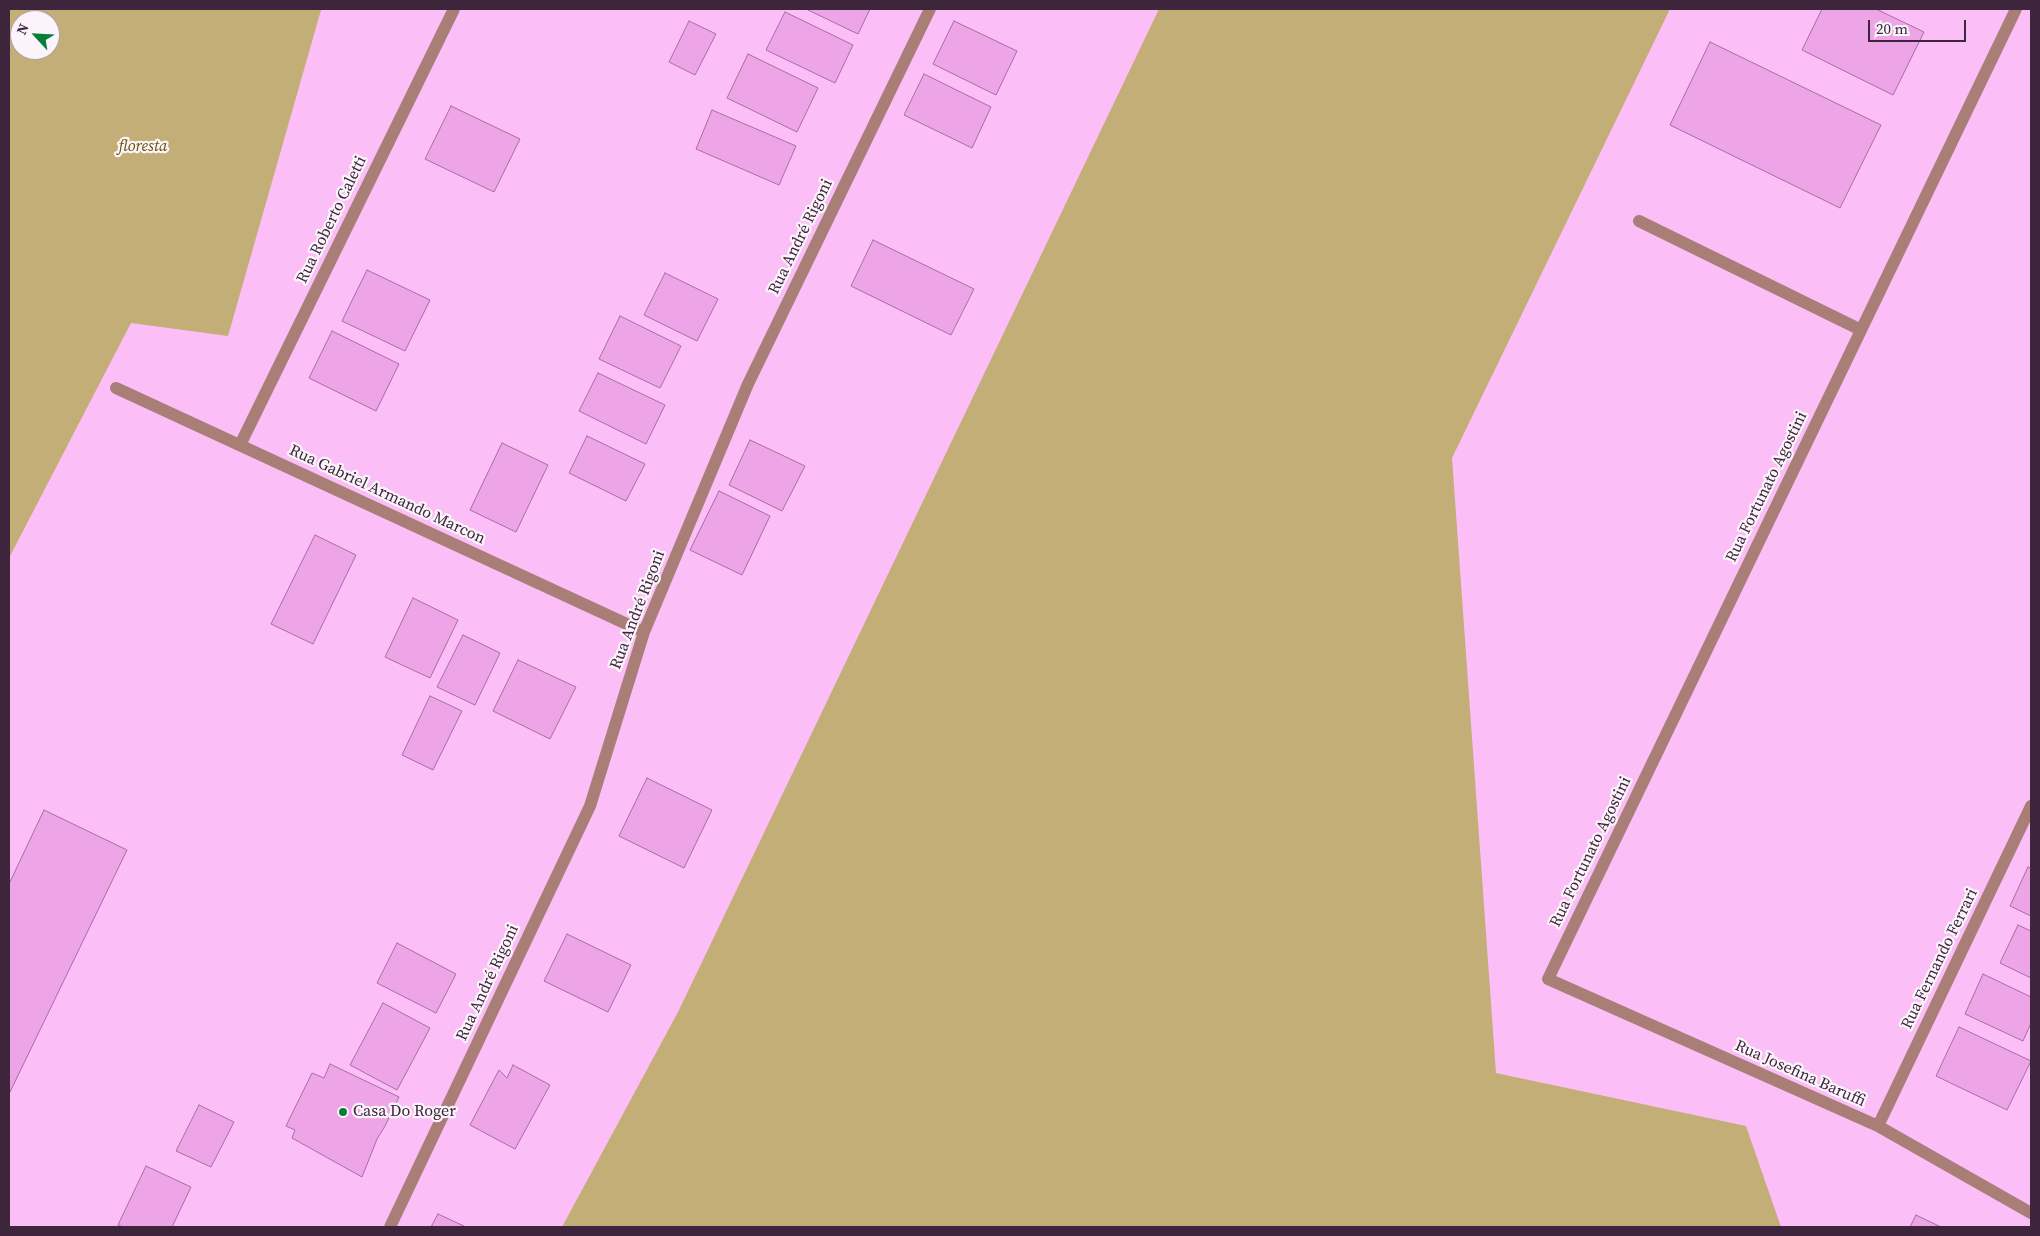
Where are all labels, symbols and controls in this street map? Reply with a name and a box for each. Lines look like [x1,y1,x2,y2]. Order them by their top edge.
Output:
north arrow [10,10,60,60]
scale bar [1870,10,1968,42]
text: 20 m [1876,18,1908,39]
text: N [11,20,34,38]
park label: floresta [119,137,167,157]
street label: Rua Roberto Caletti [293,153,371,287]
street label: Rua André Rigoni [765,176,837,298]
street label: Rua Fortunato Agostini [1722,409,1812,565]
street label: Rua Gabriel Armando Marcon [286,441,488,549]
street label: Rua André Rigoni [606,548,670,672]
street label: Rua Fortunato Agostini [1546,774,1636,930]
street label: Rua Fernando Ferrari [1898,886,1982,1032]
street label: Rua André Rigoni [453,922,523,1044]
street label: Rua Josefina Baruffi [1732,1037,1868,1111]
place label: Casa Do Roger [353,1102,456,1122]
marker: Casa Do Roger [337,1106,349,1118]

